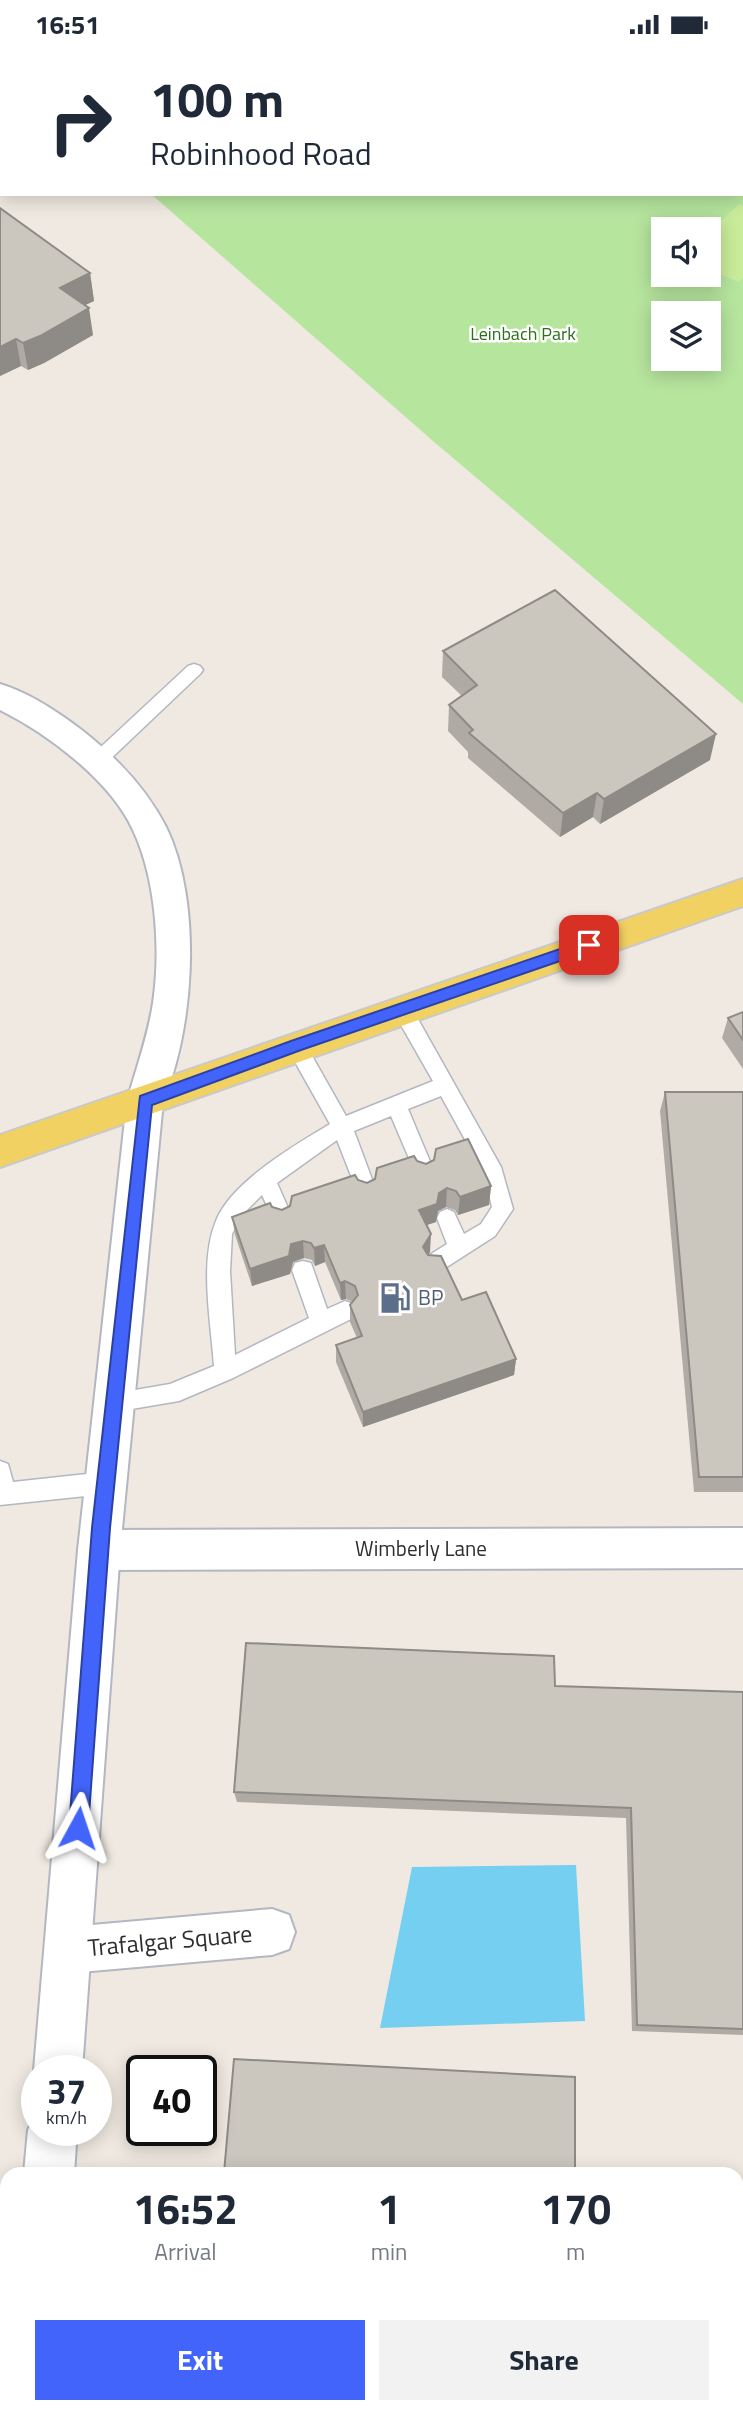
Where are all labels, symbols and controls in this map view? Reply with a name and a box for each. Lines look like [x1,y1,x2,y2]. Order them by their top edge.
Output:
text: 16:51 [35,5,100,44]
text: 100 m [150,61,284,136]
icon: right [35,77,126,168]
text: Robinhood Road [150,129,372,177]
map controls [651,217,721,371]
button: sound [651,217,721,287]
button: layers [651,301,721,371]
park label: Leinbach Park [470,320,576,347]
pin [559,915,619,975]
icon: arrive [570,926,608,964]
fuel station icon: BP [378,1281,412,1315]
place label: BP [418,1281,443,1313]
street label: Wimberly Lane [355,1532,487,1564]
position arrow [41,1791,115,1865]
street label: Trafalgar Square [86,1915,254,1965]
speed limit sign: 40 [126,2055,217,2146]
text: 37 [47,2064,86,2118]
text: km/h [46,2104,87,2131]
text: 16:52 [133,2176,238,2240]
text: 1 [377,2176,401,2240]
text: 170 [540,2176,611,2240]
text: Arrival [154,2234,217,2269]
text: min [371,2234,407,2269]
text: m [566,2234,585,2269]
button: Exit [35,2320,365,2400]
button: Share [379,2320,709,2400]

